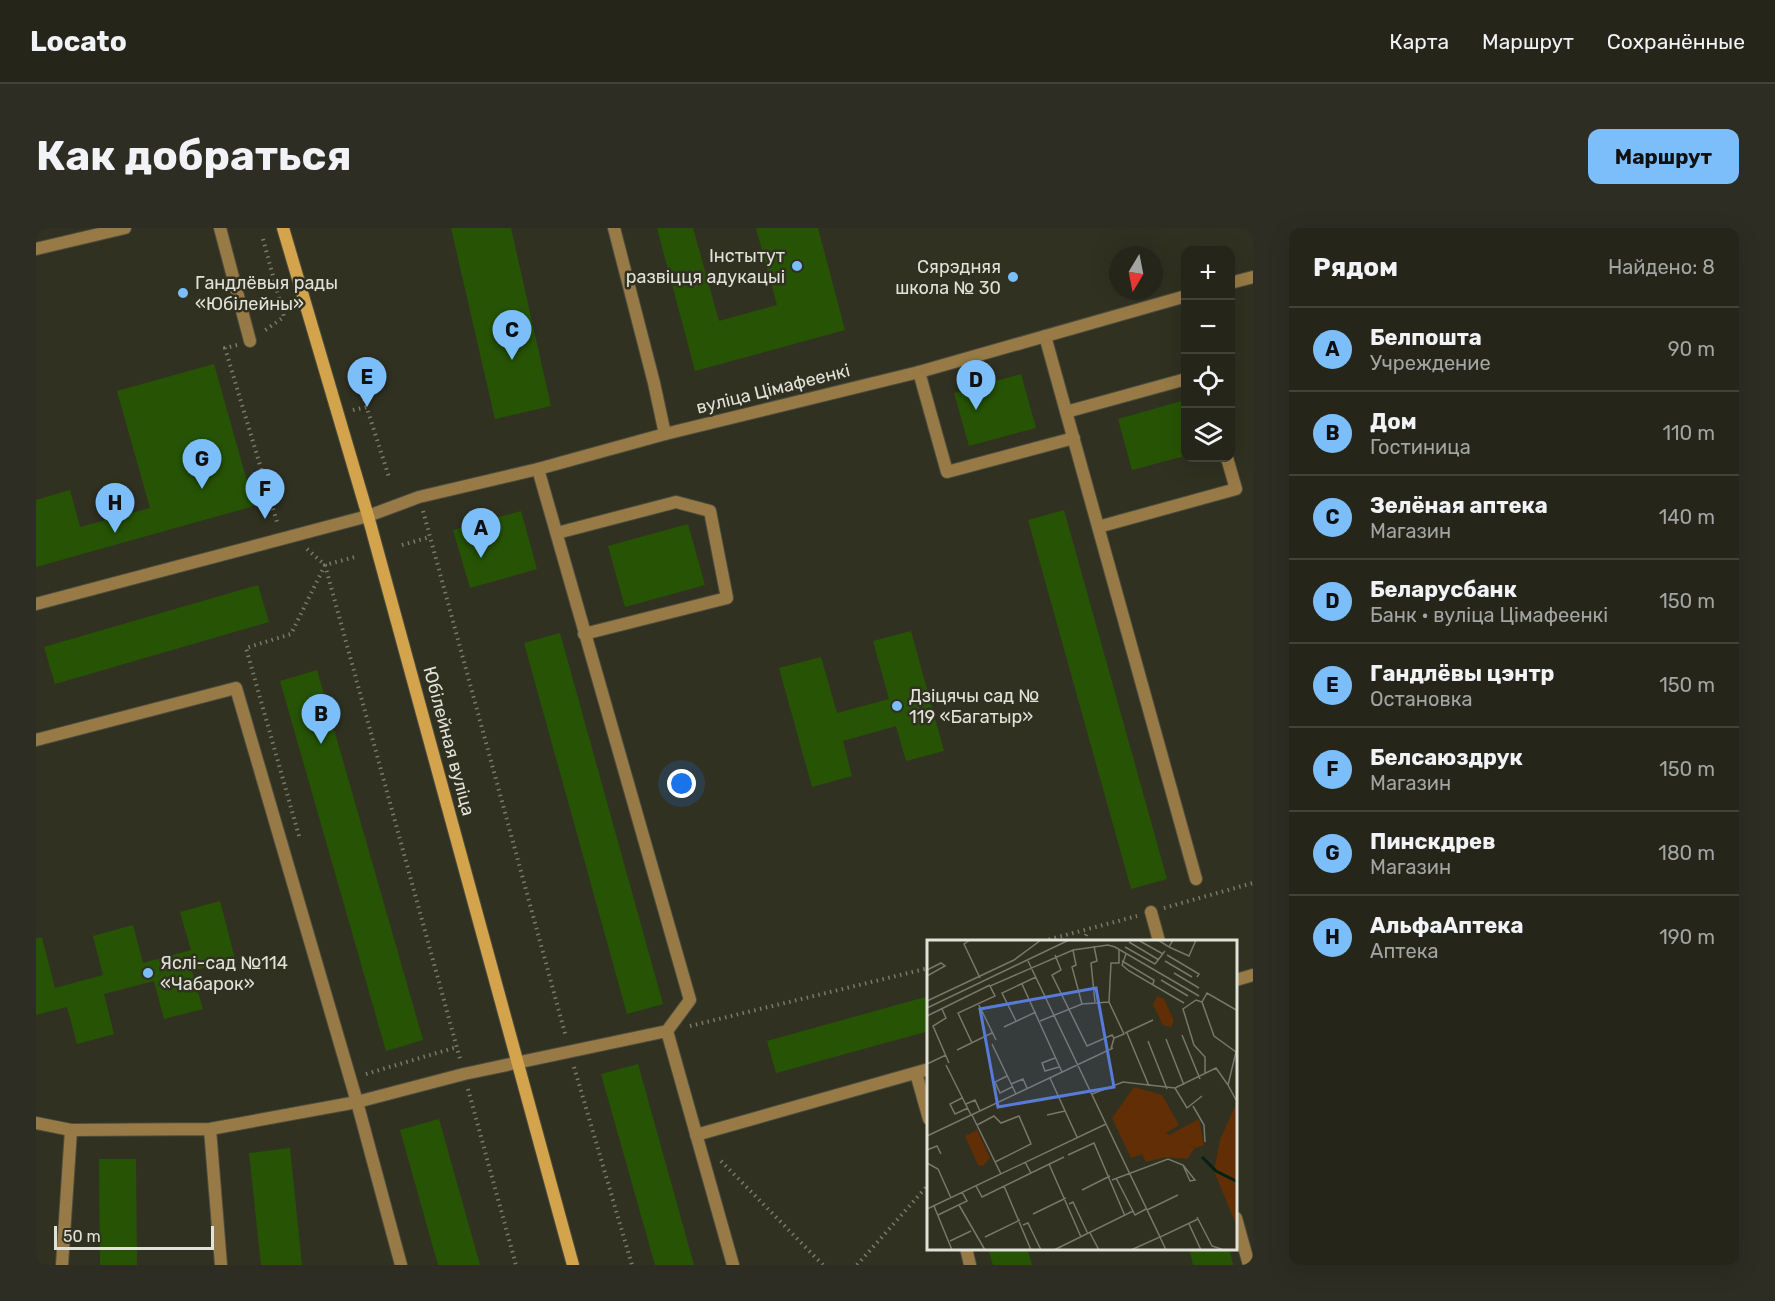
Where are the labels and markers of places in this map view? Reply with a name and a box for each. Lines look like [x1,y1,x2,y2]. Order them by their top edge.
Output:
place label: Інстытут развіцця адукацыі [626,245,785,288]
place label: Сярэдняя школа № 30 [895,256,1001,299]
marker: Інстытут развіцця адукацыі [790,259,804,273]
marker: Сярэдняя школа № 30 [1006,270,1020,284]
place label: Гандлёвыя рады «Юбілейны» [195,272,338,315]
marker: Гандлёвыя рады «Юбілейны» [176,286,190,300]
pin: C [492,310,532,360]
pin: E [348,358,386,407]
pin: D [956,360,996,410]
pin: G [182,440,222,489]
pin: F [246,470,284,519]
pin: H [96,484,134,533]
pin: A [462,508,500,558]
place label: Дзіцячы сад № 119 «Багатыр» [909,685,1039,728]
pin: B [302,694,340,744]
marker: Дзіцячы сад № 119 «Багатыр» [890,699,904,713]
place label: Яслі-сад №114 «Чабарок» [160,952,288,995]
marker: Яслі-сад №114 «Чабарок» [141,966,155,980]

